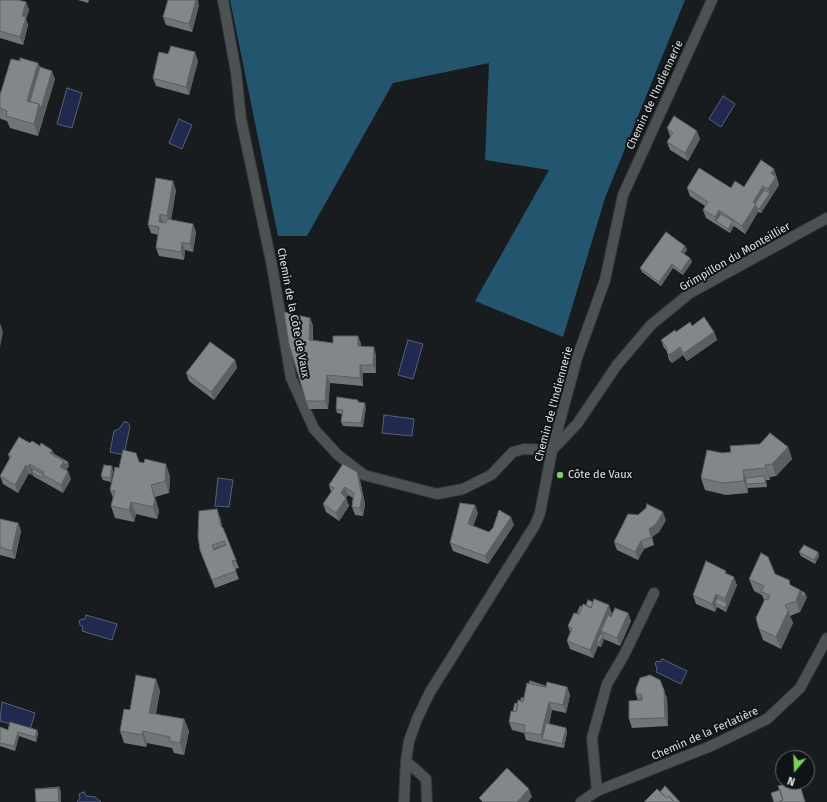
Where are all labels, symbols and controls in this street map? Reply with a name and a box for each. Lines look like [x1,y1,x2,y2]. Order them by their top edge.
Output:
street label: Chemin de l'Indiennerie [624,38,686,152]
street label: Grimpillon du Monteillier [677,220,793,294]
street label: Chemin de la Côte de Vaux [274,247,312,379]
street label: Chemin de l'Indiennerie [532,345,576,463]
place label: Côte de Vaux [568,468,632,482]
marker: Côte de Vaux [555,470,565,480]
street label: Chemin de la Ferlatière [650,705,760,763]
north arrow [775,750,815,790]
text: N [786,774,797,788]

